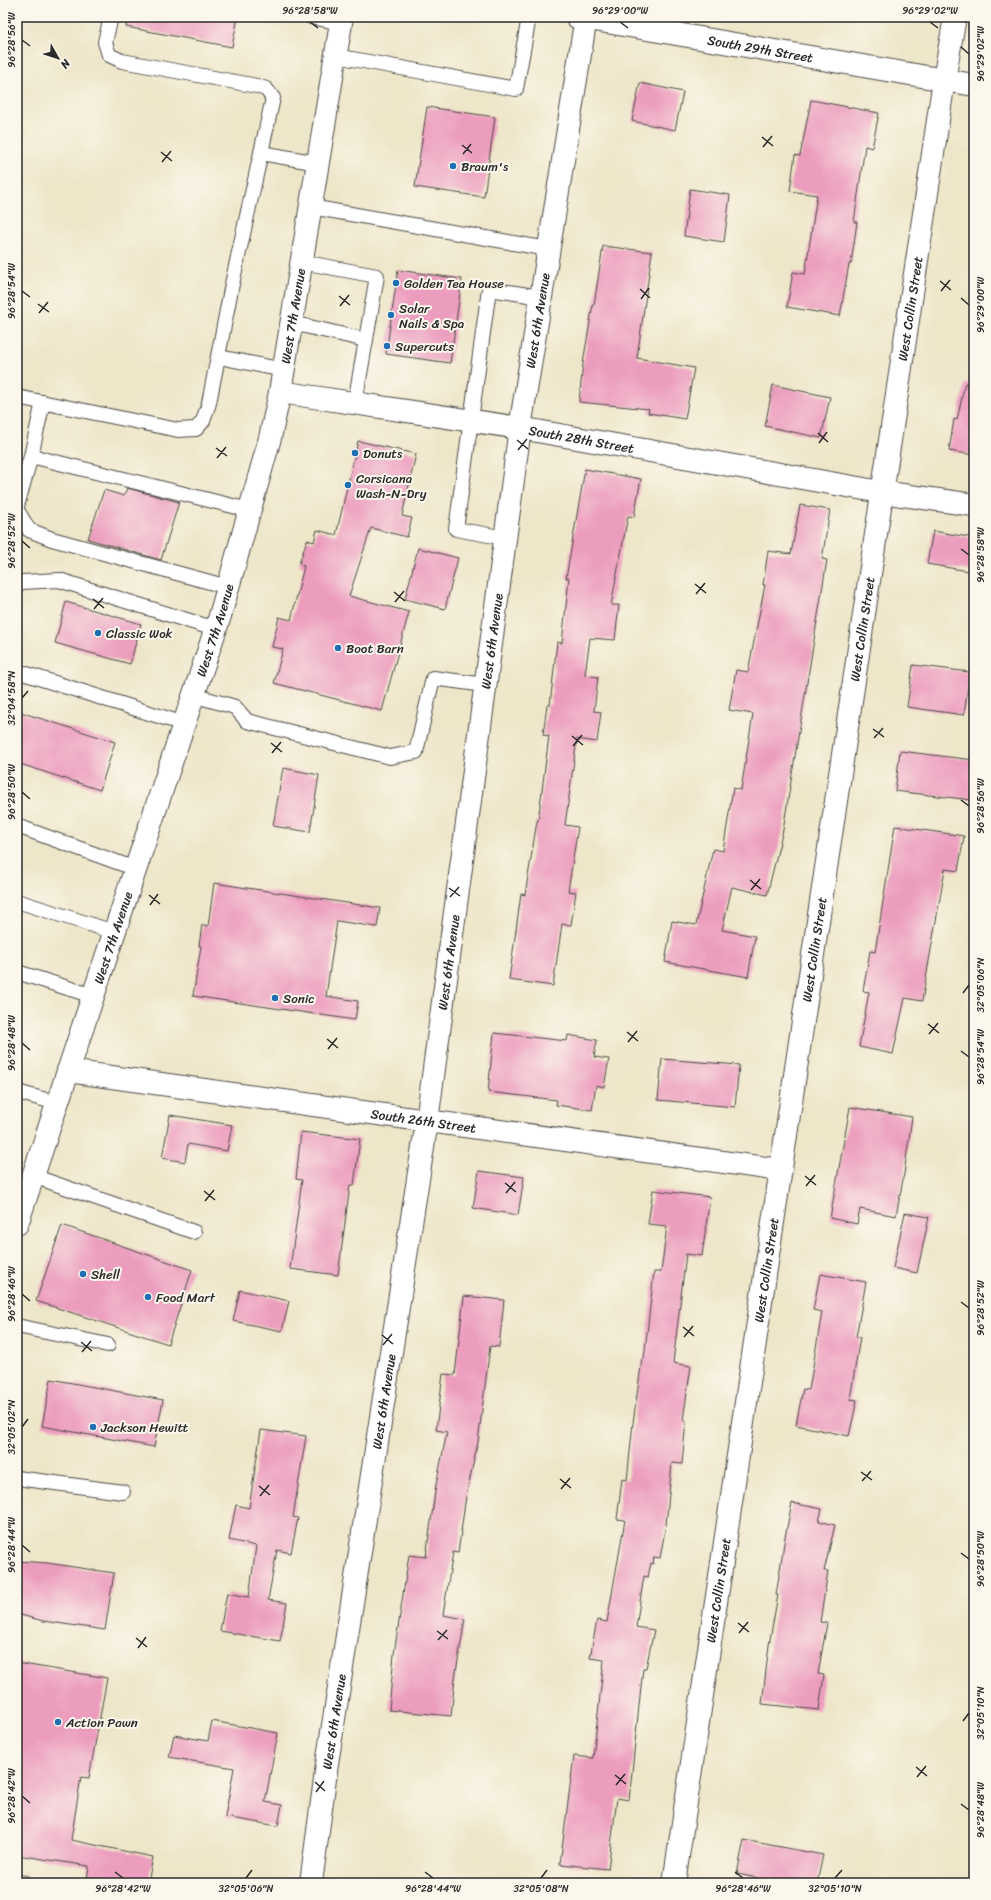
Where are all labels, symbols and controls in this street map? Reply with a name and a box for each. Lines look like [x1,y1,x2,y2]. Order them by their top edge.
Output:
text: 96°28'58"W [282,2,338,20]
text: 96°29'00"W [592,2,648,20]
text: 96°29'02"W [902,2,958,20]
text: 96°28'56"W [3,12,21,68]
text: 96°29'02"W [972,26,990,82]
street label: South 29th Street [706,28,815,69]
north arrow [38,38,78,78]
text: N [55,54,76,73]
place label: Braum's [461,155,509,178]
marker: Braum's [448,161,458,171]
street label: West Collin Street [891,254,929,363]
text: 96°28'54"W [3,263,21,319]
street label: West 7th Avenue [273,267,312,365]
street label: West 6th Avenue [518,271,556,370]
place label: Golden Tea House [404,272,504,295]
text: 96°29'00"W [972,277,990,333]
marker: Golden Tea House [391,278,401,288]
place label: Solar Nails & Spa [399,297,465,335]
marker: Solar Nails & Spa [386,310,396,320]
place label: Supercuts [395,335,454,358]
marker: Supercuts [382,341,392,351]
street label: South 28th Street [527,418,636,460]
place label: Donuts [363,442,403,465]
marker: Donuts [350,448,360,458]
place label: Corsicana Wash-N-Dry [356,467,427,505]
marker: Corsicana Wash-N-Dry [343,480,353,490]
text: 96°28'52"W [3,513,21,569]
text: 96°28'58"W [972,527,990,583]
street label: West Collin Street [843,575,881,683]
street label: West 7th Avenue [189,581,240,680]
street label: West 6th Avenue [474,592,509,690]
place label: Classic Wok [106,622,173,645]
marker: Classic Wok [93,628,103,638]
place label: Boot Barn [346,637,404,660]
marker: Boot Barn [333,643,343,653]
text: 32°04'58"N [3,670,21,726]
text: 96°28'50"W [3,764,21,820]
text: 96°28'56"W [972,778,990,834]
street label: West 7th Avenue [86,888,139,987]
street label: West Collin Street [795,895,833,1003]
street label: West 6th Avenue [431,913,466,1011]
text: 32°05'06"N [972,958,990,1012]
place label: Sonic [283,987,315,1010]
marker: Sonic [270,993,280,1003]
text: 96°28'48"W [3,1015,21,1071]
text: 96°28'54"W [972,1029,990,1085]
street label: South 26th Street [369,1102,478,1139]
street label: West Collin Street [747,1216,785,1324]
place label: Shell [91,1263,120,1286]
text: 96°28'46"W [3,1266,21,1322]
marker: Shell [78,1269,88,1279]
text: 96°28'52"W [972,1280,990,1336]
place label: Food Mart [156,1286,215,1309]
marker: Food Mart [143,1292,153,1302]
street label: West 6th Avenue [365,1352,402,1451]
text: 32°05'02"N [3,1400,21,1454]
place label: Jackson Hewitt [100,1416,188,1439]
marker: Jackson Hewitt [88,1422,98,1432]
text: 96°28'44"W [3,1517,21,1573]
text: 96°28'50"W [972,1531,990,1587]
street label: West Collin Street [699,1536,737,1644]
street label: West 6th Avenue [315,1672,352,1771]
text: 32°05'10"N [972,1686,990,1740]
place label: Action Pawn [65,1711,138,1734]
marker: Action Pawn [53,1717,63,1727]
text: 96°28'42"W [3,1768,21,1824]
text: 96°28'48"W [972,1782,990,1838]
text: 96°28'42"W [95,1880,151,1898]
text: 32°05'06"N [219,1880,273,1898]
text: 96°28'44"W [405,1880,461,1898]
text: 32°05'08"N [513,1880,569,1898]
text: 96°28'46"W [715,1880,771,1898]
text: 32°05'10"N [808,1880,862,1898]

